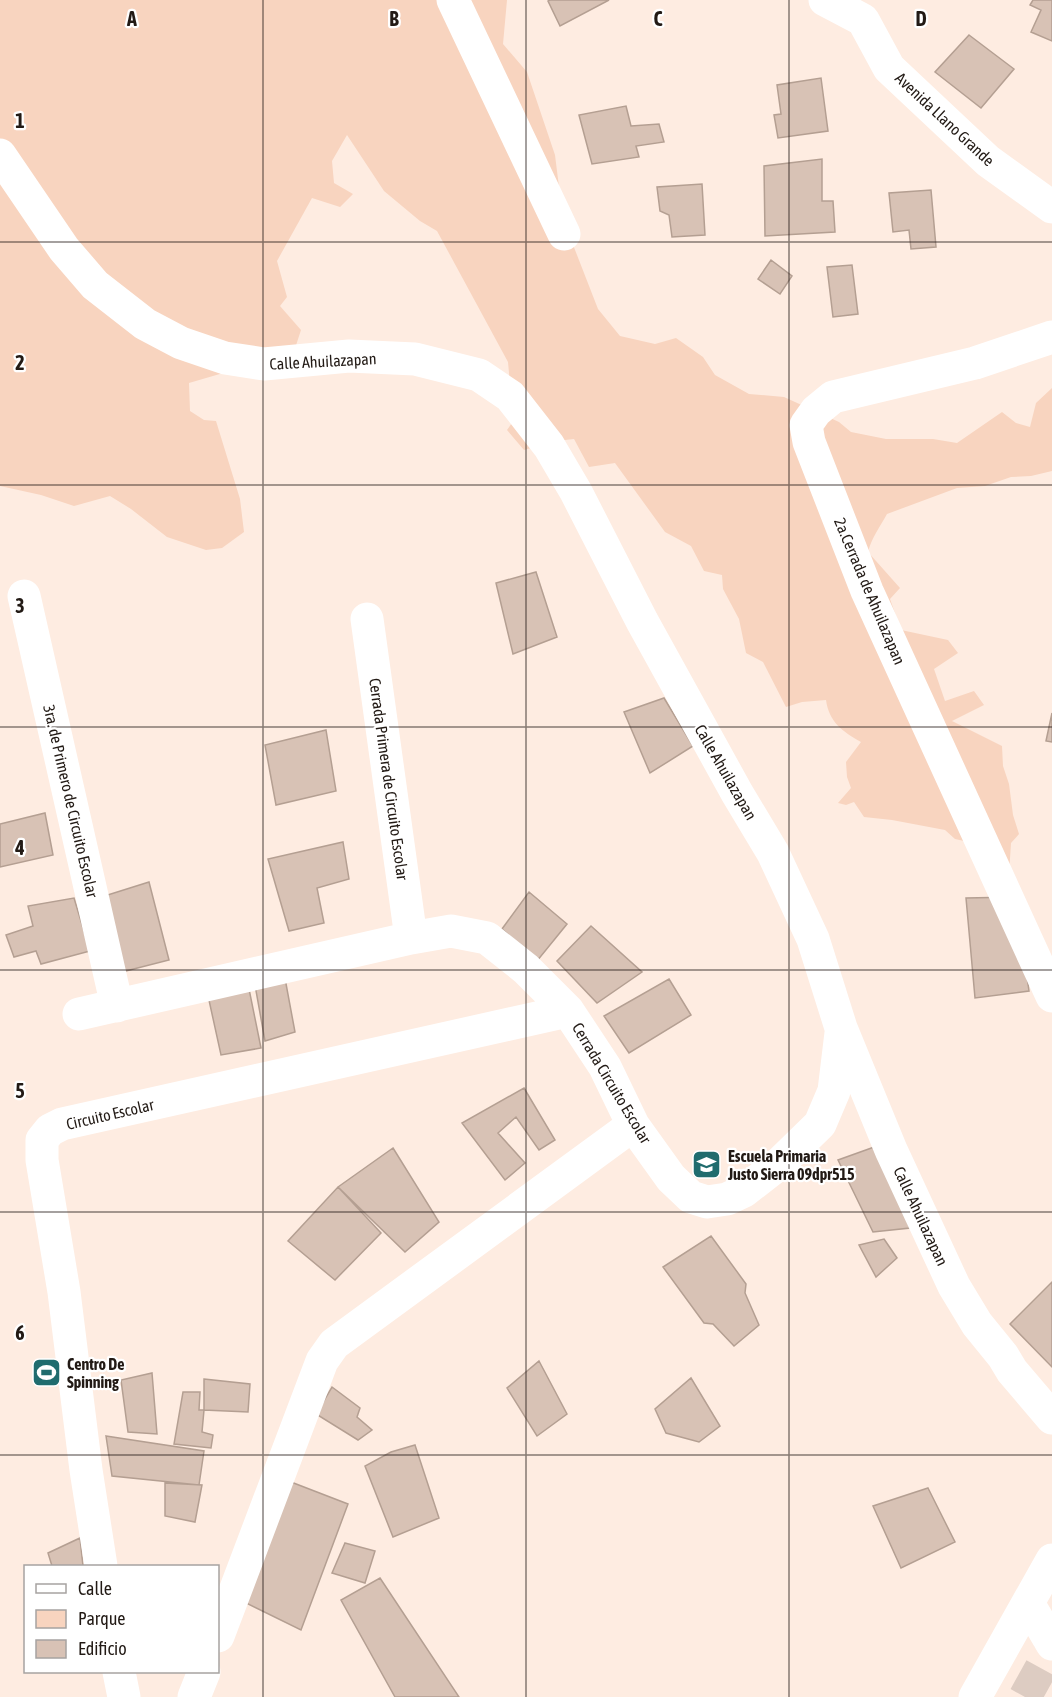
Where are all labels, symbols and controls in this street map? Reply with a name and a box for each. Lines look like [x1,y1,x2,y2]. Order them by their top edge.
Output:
text: A [126,7,137,30]
text: B [389,7,399,30]
text: C [654,7,663,30]
text: D [915,7,927,30]
street label: Avenida Llano Grande [892,69,998,169]
text: 1 [15,109,25,132]
street label: Calle Ahuilazapan [269,349,377,374]
text: 2 [15,351,25,374]
street label: 2a.Cerrada de Ahuilazapan [830,515,909,668]
text: 3 [15,594,25,617]
street label: Cerrada Primera de Circuito Escolar [366,677,412,881]
street label: 3ra. de Primero de Circuito Escolar [40,703,102,899]
street label: Calle Ahuilazapan [691,721,761,823]
text: 4 [14,836,25,859]
street label: Cerrada Circuito Escolar [569,1019,655,1147]
text: 5 [15,1079,25,1102]
street label: Circuito Escolar [64,1095,156,1133]
place label: Escuela Primaria Justo Sierra 09dpr515 [727,1147,855,1183]
school or university icon: Escuela Primaria Justo Sierra 09dpr515 [691,1149,723,1181]
street label: Calle Ahuilazapan [889,1164,952,1269]
text: 6 [15,1321,25,1344]
place label: Centro De Spinning [67,1355,125,1391]
sports icon: Centro De Spinning [30,1357,62,1389]
legend [24,1565,219,1673]
text: Calle [78,1578,112,1599]
text: Parque [78,1608,126,1629]
text: Edificio [78,1638,127,1659]

